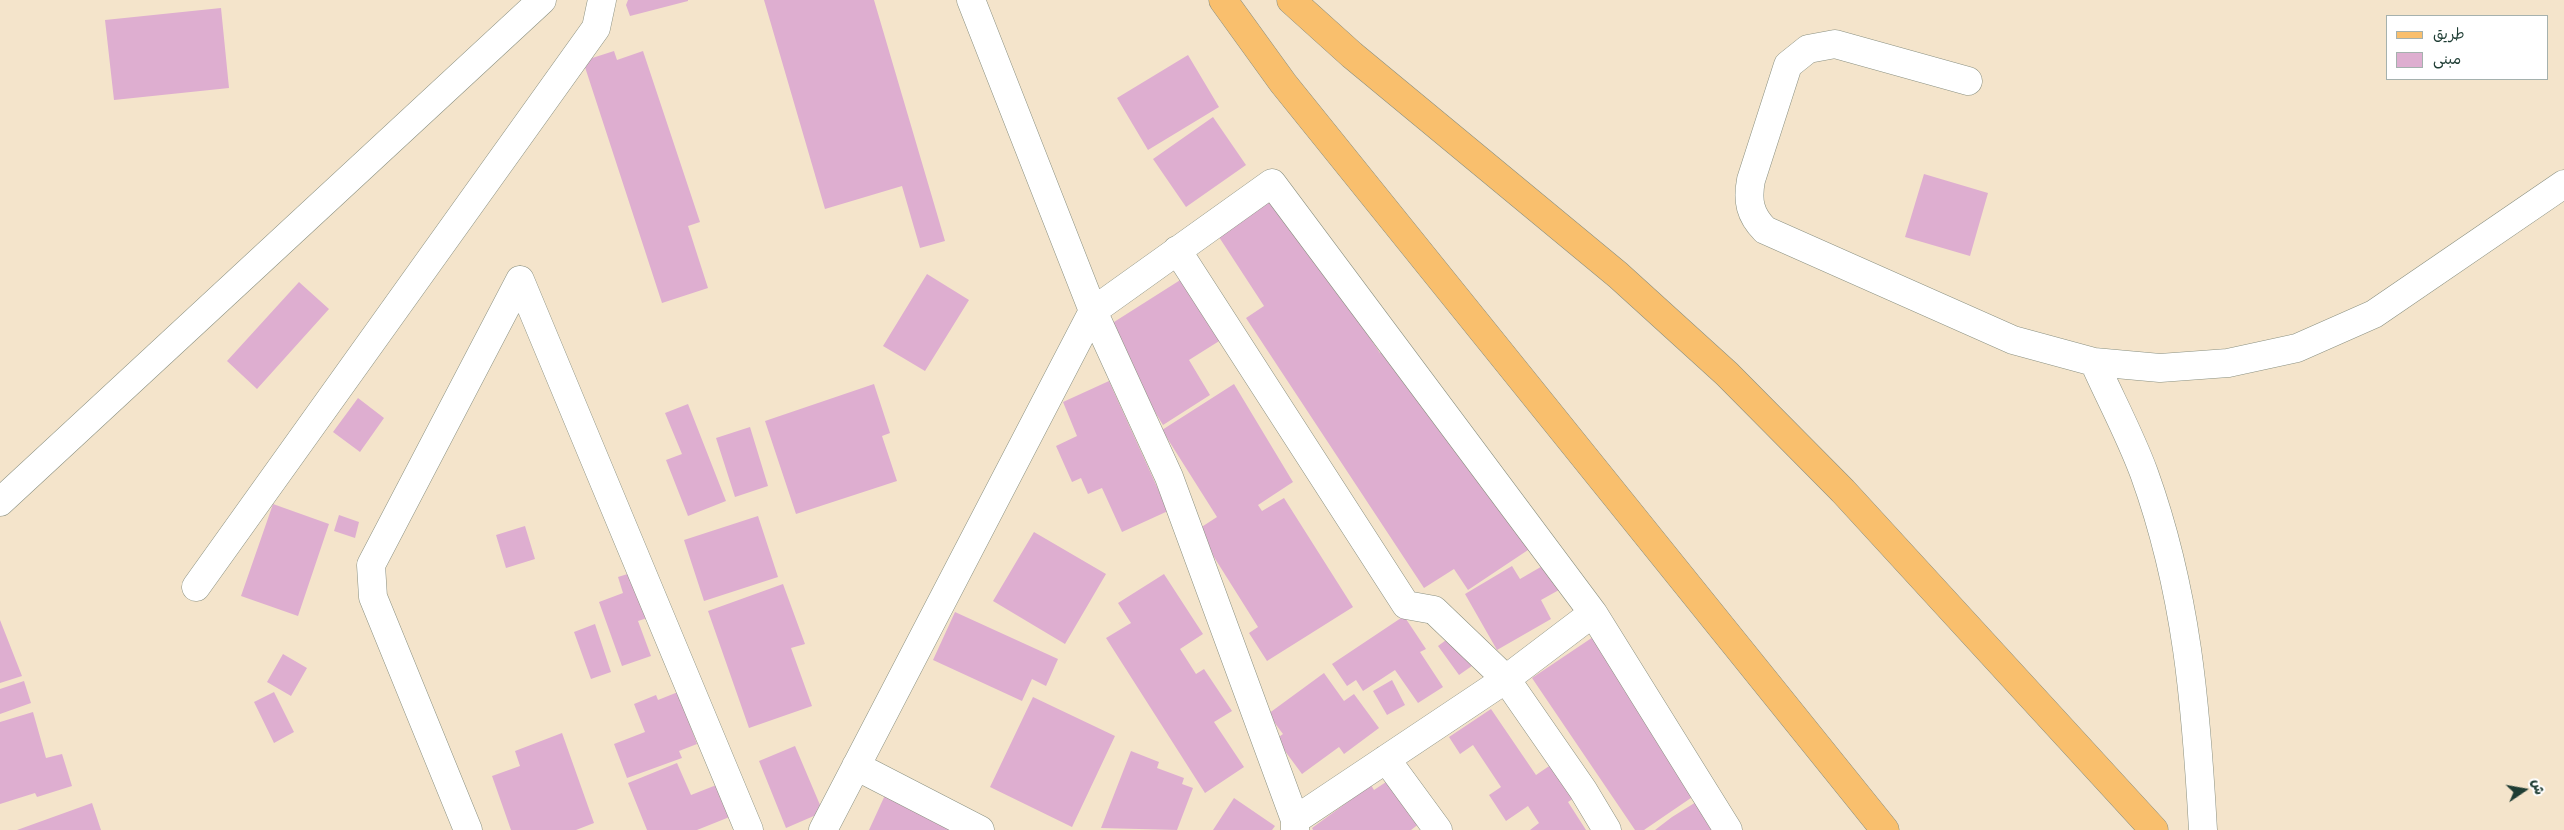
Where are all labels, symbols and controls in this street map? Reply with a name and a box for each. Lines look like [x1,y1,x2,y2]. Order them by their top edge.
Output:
legend [2386,15,2549,80]
text: طريق [2433,24,2465,44]
text: مبنى [2433,49,2461,69]
north arrow [2499,765,2549,815]
text: ش [2528,777,2549,796]

